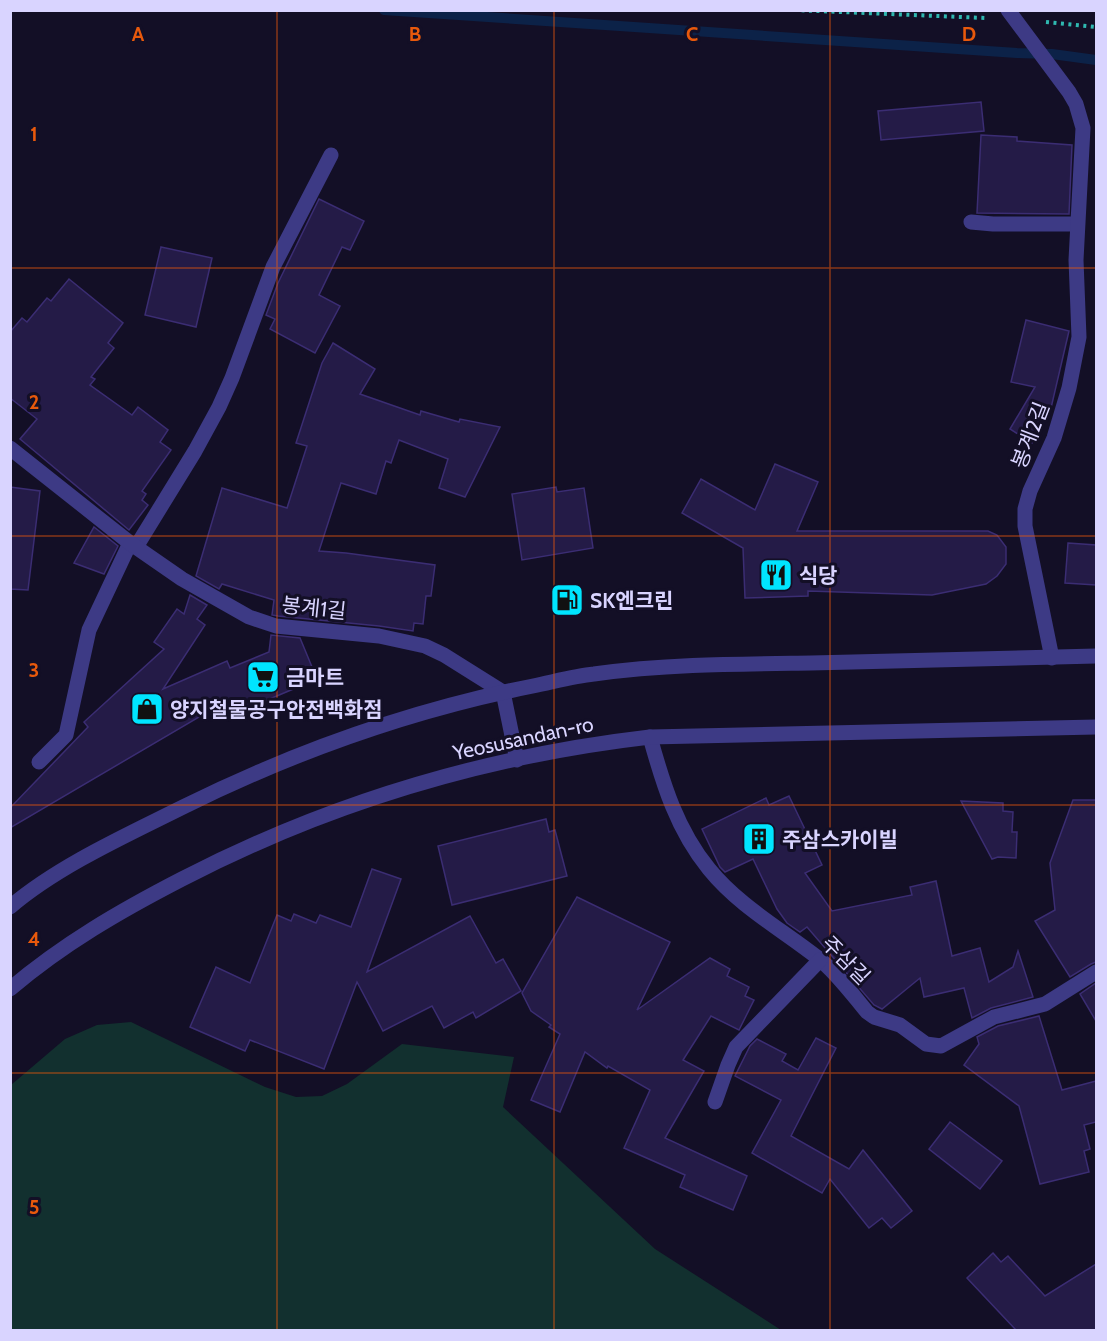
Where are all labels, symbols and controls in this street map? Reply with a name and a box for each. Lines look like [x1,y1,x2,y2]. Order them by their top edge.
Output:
text: A [132,22,145,46]
text: B [409,22,421,46]
text: C [686,22,698,46]
text: D [962,22,976,46]
text: 1 [30,122,38,146]
text: 2 [29,390,39,414]
street label: 봉계2길 [1006,398,1054,472]
restaurant icon: 식당 [758,557,794,593]
place label: 식당 [799,563,838,588]
fuel station icon: SK엔크린 [549,582,585,618]
place label: SK엔크린 [590,588,673,613]
street label: 봉계1길 [280,592,348,624]
text: 3 [29,658,39,682]
supermarket icon: 금마트 [245,659,281,695]
place label: 금마트 [286,665,344,690]
shop icon: 양지철물공구안전백화점 [129,691,165,727]
place label: 양지철물공구안전백화점 [170,697,383,722]
street label: Yeosusandan-ro [450,711,596,765]
building icon: 주삼스카이빌 [741,821,777,857]
place label: 주삼스카이빌 [782,827,898,852]
text: 4 [28,927,40,951]
street label: 주삼길 [817,931,875,989]
text: 5 [29,1195,39,1219]

